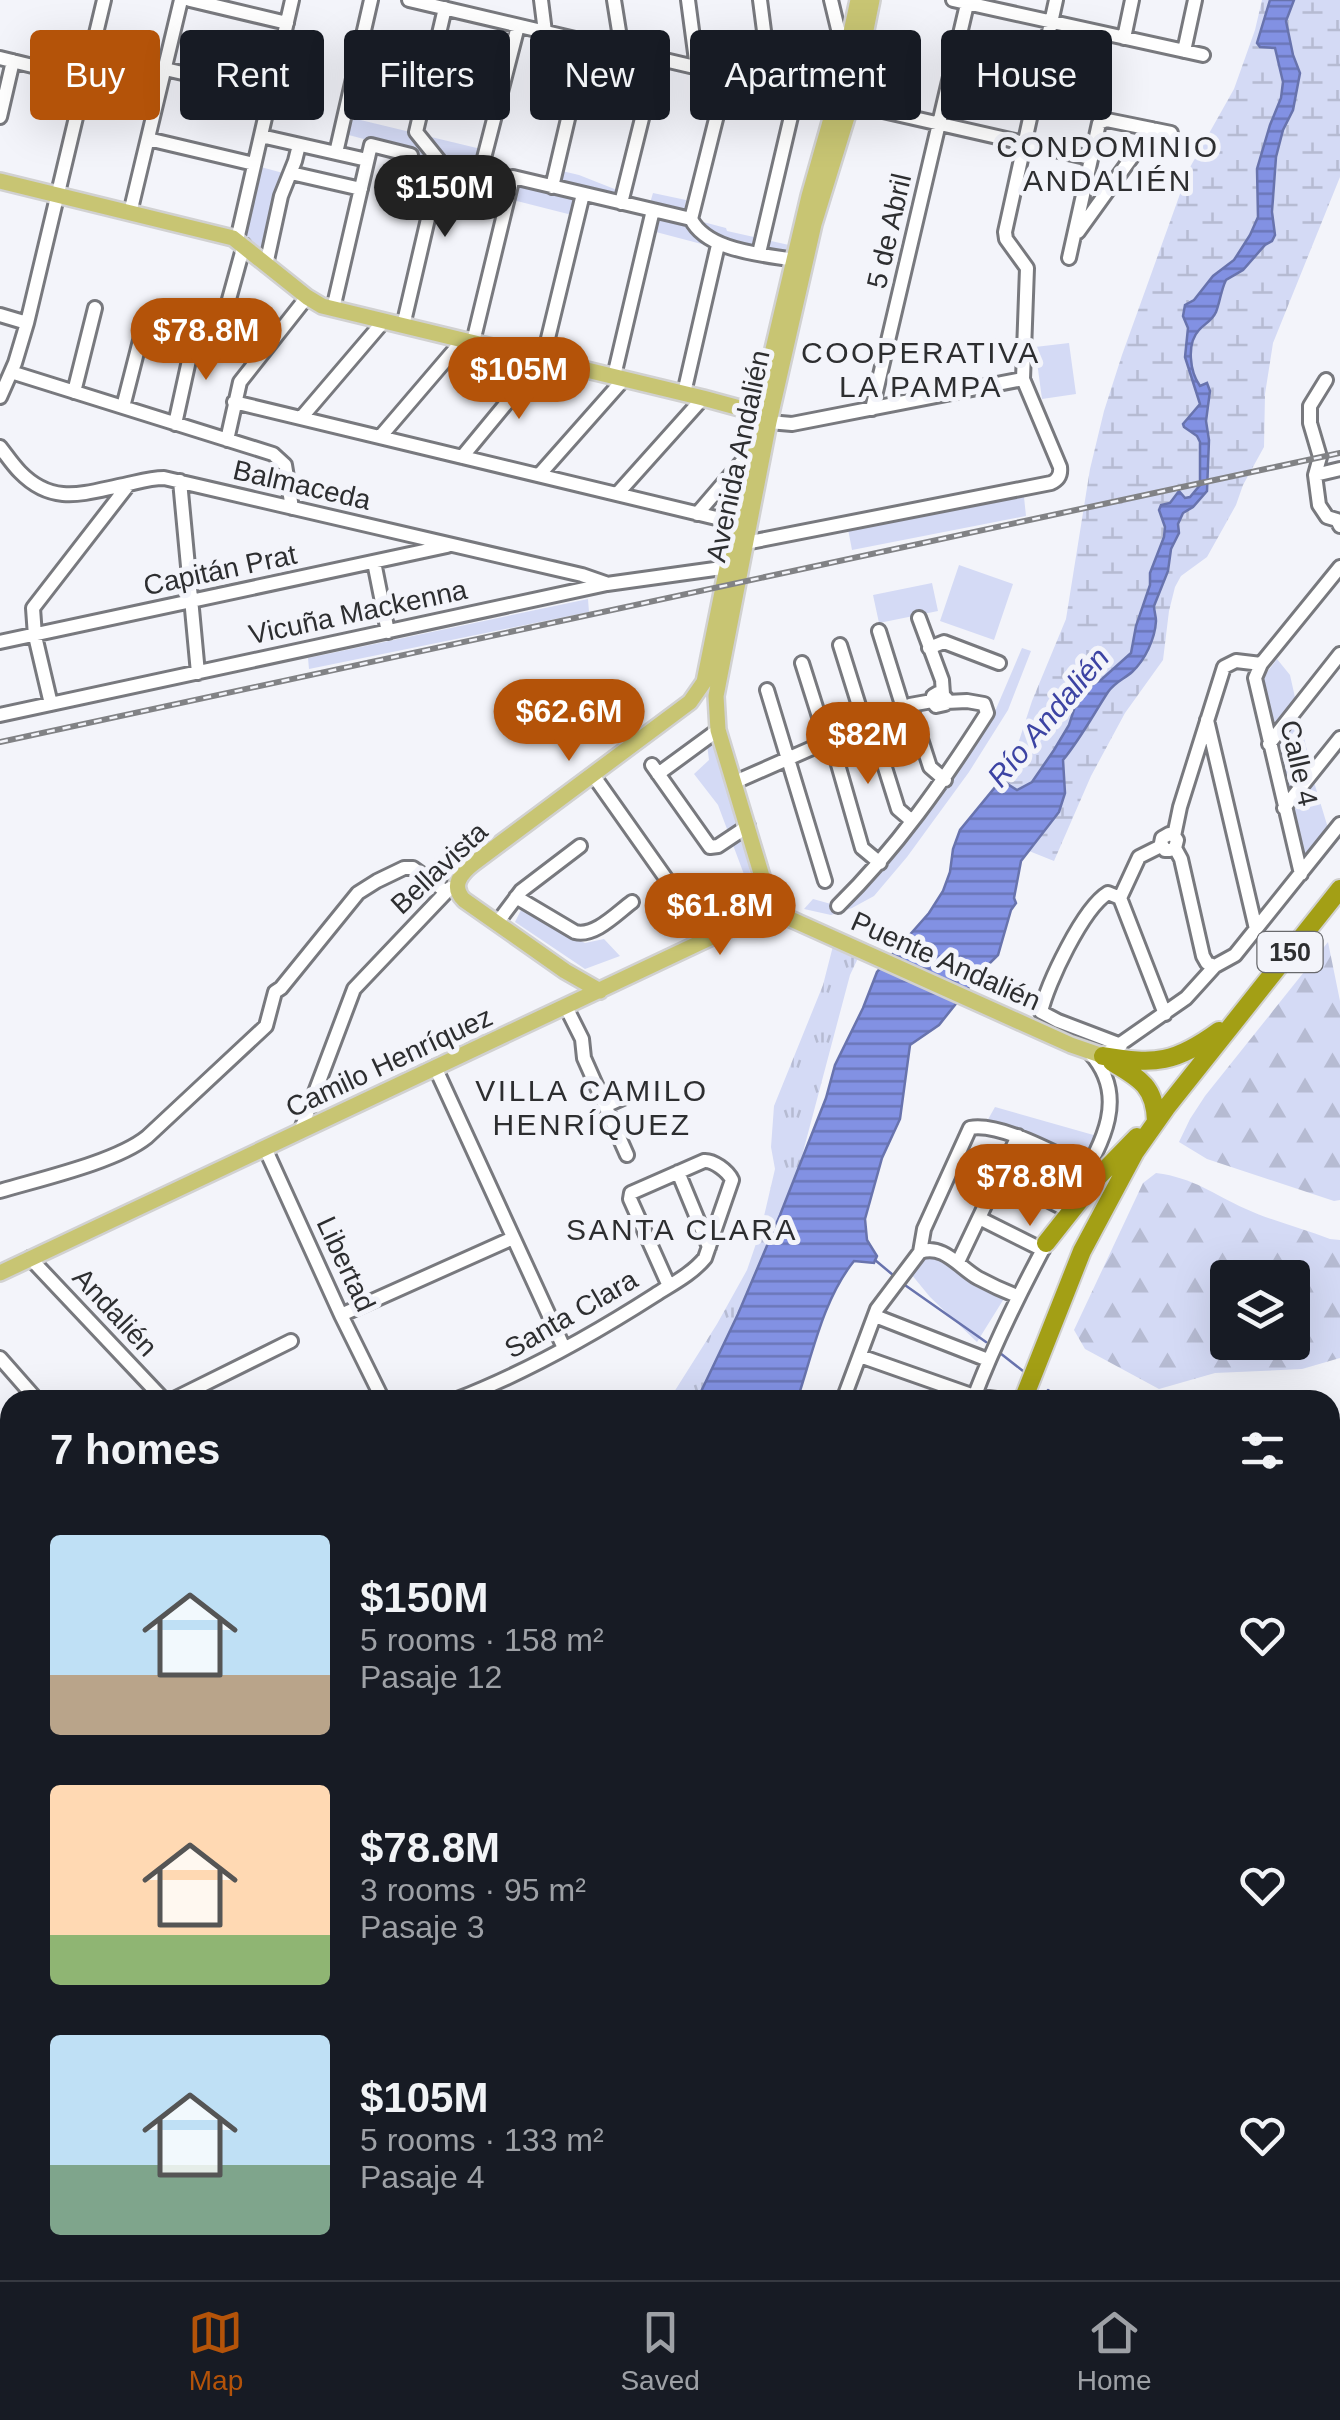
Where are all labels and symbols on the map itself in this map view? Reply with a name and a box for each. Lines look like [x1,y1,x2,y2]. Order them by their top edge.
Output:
district label: CONDOMINIO ANDALIÉN [996,130,1220,197]
pin: $150M [375,155,515,240]
street label: 5 de Abril [861,171,917,291]
pin: $78.8M [125,298,287,383]
district label: COOPERATIVA LA PAMPA [801,336,1041,403]
pin: $105M [449,337,589,422]
street label: Avenida Andalién [700,347,776,565]
street label: Balmaceda [230,454,374,516]
street label: Capitán Prat [141,539,300,601]
street label: Vicuña Mackenna [246,574,470,650]
water label: Río Andalién [981,641,1115,793]
pin: $62.6M [488,679,650,764]
pin: $82M [809,702,927,787]
street label: Calle 4 [1274,717,1324,809]
street label: Bellavista [385,816,494,920]
pin: $61.8M [639,873,801,958]
street label: Puente Andalién [847,905,1045,1017]
road number: 150 [1258,932,1322,972]
street label: Camilo Henríquez [281,1001,497,1123]
district label: VILLA CAMILO HENRÍQUEZ [475,1074,709,1141]
pin: $78.8M [949,1144,1111,1229]
street label: Libertad [311,1212,381,1316]
district label: SANTA CLARA [566,1213,798,1246]
street label: Andalién [67,1262,163,1362]
street label: Santa Clara [499,1263,643,1364]

